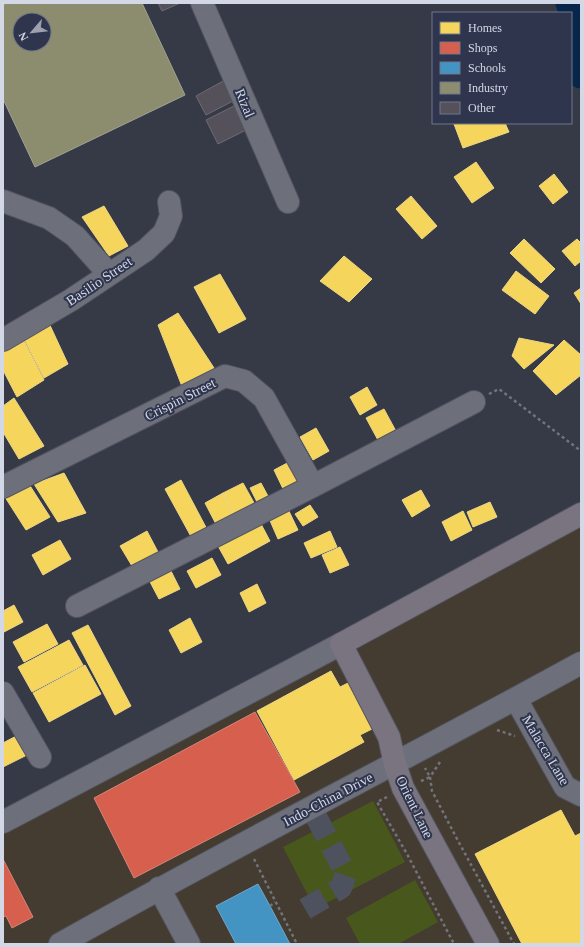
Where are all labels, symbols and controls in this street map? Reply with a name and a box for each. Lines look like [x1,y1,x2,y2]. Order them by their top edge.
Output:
north arrow [12,12,52,52]
legend [432,12,572,124]
text: Homes [468,21,502,35]
text: N [16,30,30,43]
text: Shops [468,41,498,55]
text: Schools [468,61,506,75]
text: Industry [468,81,508,95]
street label: Rizal [232,87,257,120]
text: Other [468,101,495,115]
street label: Basilio Street [64,254,135,309]
street label: Crispin Street [142,375,218,424]
street label: Malacca Lane [519,713,572,788]
street label: Indo-China Drive [281,770,376,829]
street label: Orient Lane [393,774,436,841]

